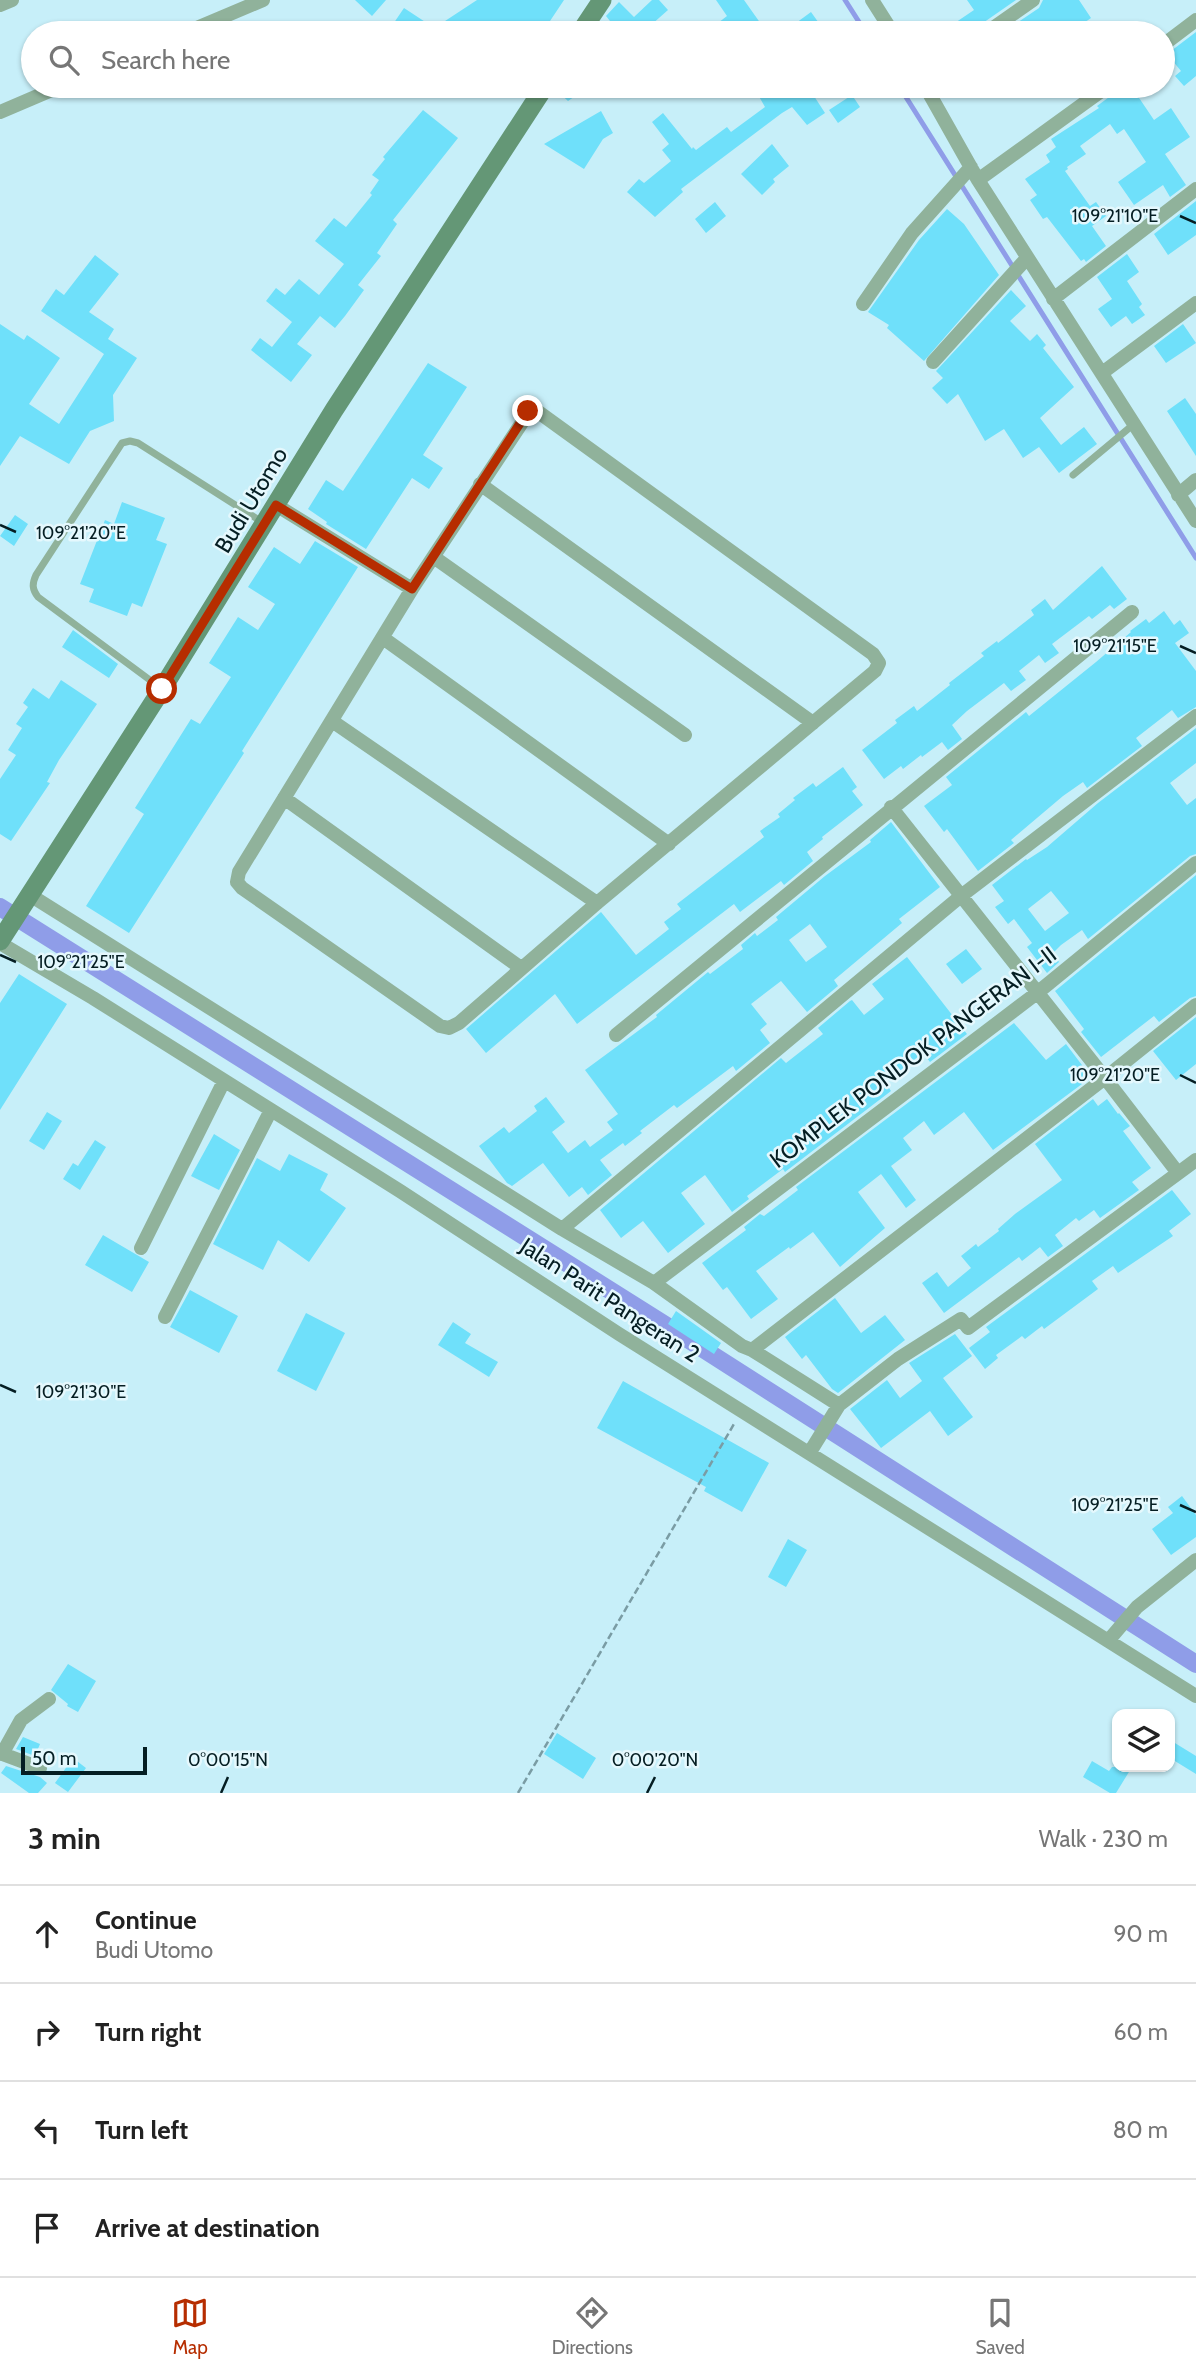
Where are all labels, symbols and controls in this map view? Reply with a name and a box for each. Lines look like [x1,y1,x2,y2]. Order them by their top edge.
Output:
search box [21,21,1175,98]
icon: search [45,41,83,79]
text: Search here [101,44,230,76]
text: 109°21'10"E [1072,205,1158,227]
route end [512,395,543,426]
street label: Budi Utomo [209,442,293,558]
text: 109°21'20"E [36,522,126,544]
text: 109°21'15"E [1073,635,1157,657]
route start [146,673,177,704]
street label: KOMPLEK PONDOK PANGERAN I-II [764,940,1062,1174]
text: 109°21'25"E [37,951,125,973]
text: 109°21'20"E [1070,1064,1160,1086]
street label: Jalan Parit Pangeran 2 [514,1231,705,1368]
text: 109°21'30"E [36,1381,126,1403]
text: 109°21'25"E [1071,1494,1159,1516]
map controls [1112,1709,1175,1772]
button: layers [1112,1709,1175,1772]
scale bar [21,1744,147,1776]
text: 50 m [32,1747,76,1770]
text: 0°00'15"N [188,1749,268,1771]
text: 0°00'20"N [612,1749,698,1771]
text: 3 min [28,1820,101,1857]
text: Walk · 230 m [1039,1825,1168,1853]
text: Continue [95,1904,197,1936]
icon: ahead [28,1915,66,1953]
text: 90 m [1114,1920,1168,1948]
text: Budi Utomo [95,1936,213,1964]
icon: right [28,2013,66,2051]
text: Turn right [95,2016,201,2048]
text: 60 m [1114,2018,1168,2046]
icon: left [28,2111,66,2149]
text: Turn left [95,2114,188,2146]
text: 80 m [1113,2116,1168,2144]
icon: arrive [28,2209,66,2247]
text: Arrive at destination [95,2212,320,2244]
tab: Map [171,2294,209,2359]
tab: Directions [552,2294,633,2359]
tab: Saved [975,2294,1025,2359]

